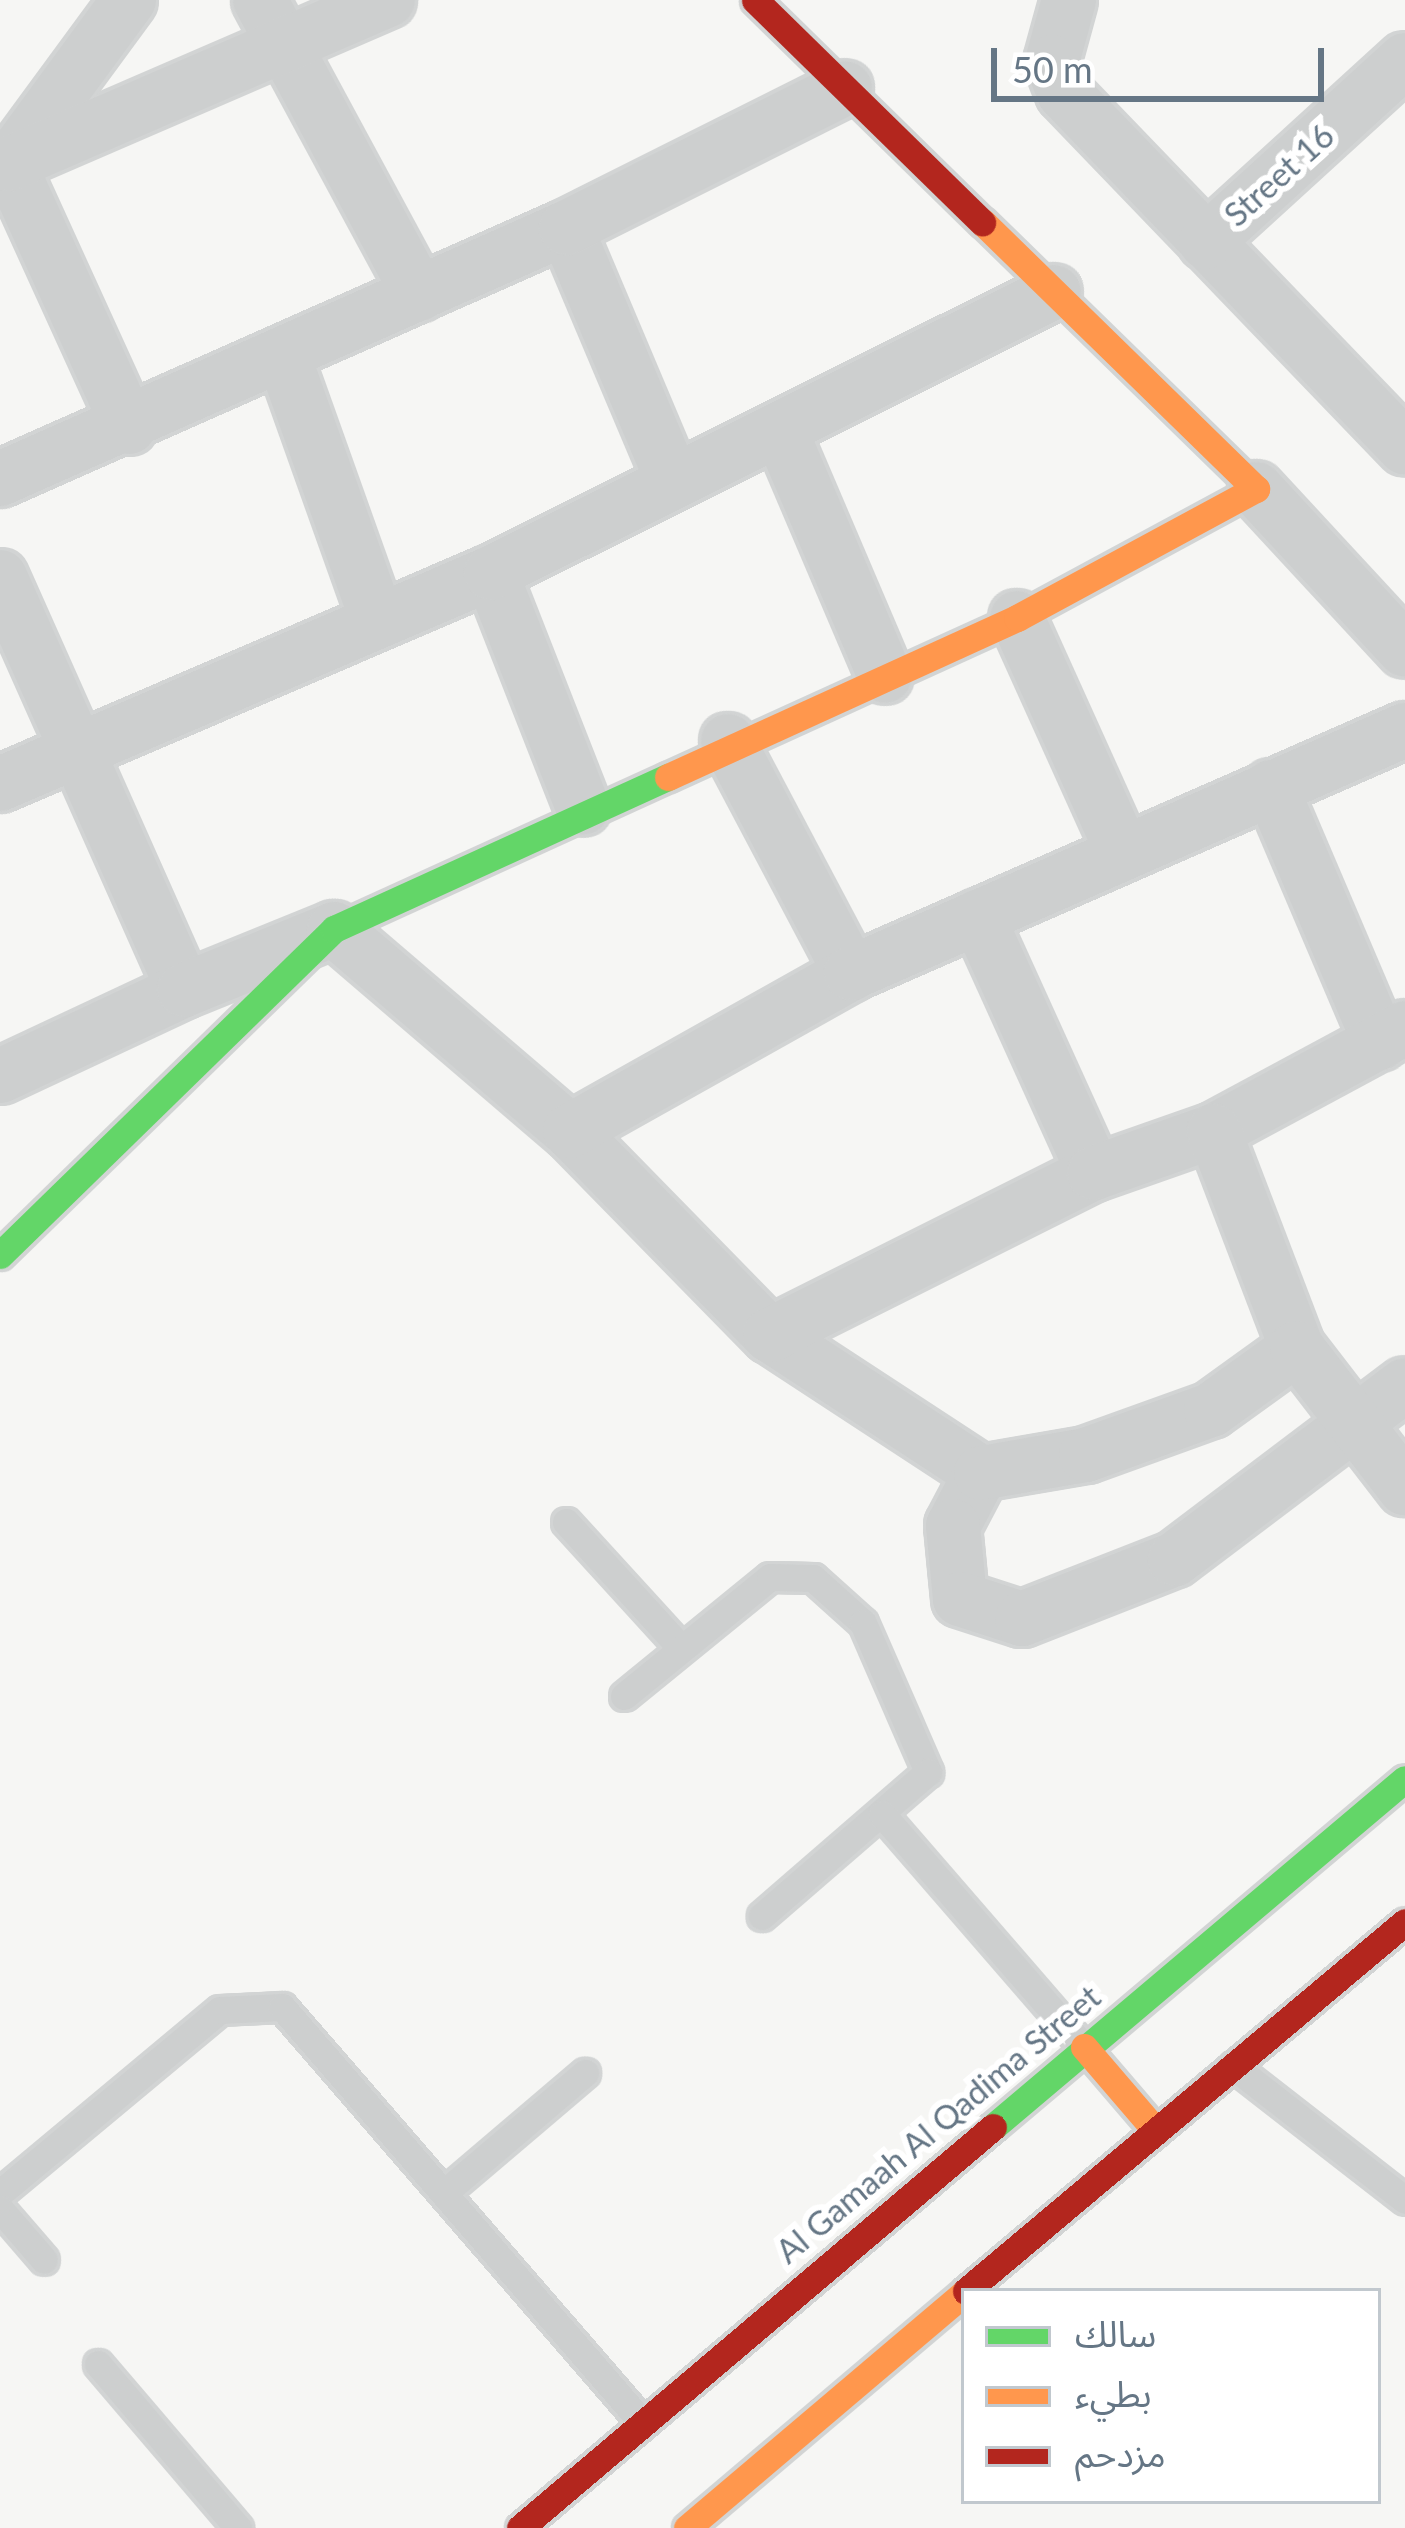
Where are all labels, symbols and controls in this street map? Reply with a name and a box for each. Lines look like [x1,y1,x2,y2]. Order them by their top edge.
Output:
scale bar [997,24,1330,98]
text: 50 m [1012,47,1093,91]
street label: Street 16 [1216,116,1342,234]
street label: Al Gamaah Al Qadima Street [768,1976,1108,2272]
legend [961,2288,1381,2504]
text: سالك [1075,2311,1156,2355]
text: بطيء [1075,2371,1152,2415]
text: مزدحم [1075,2431,1166,2475]

